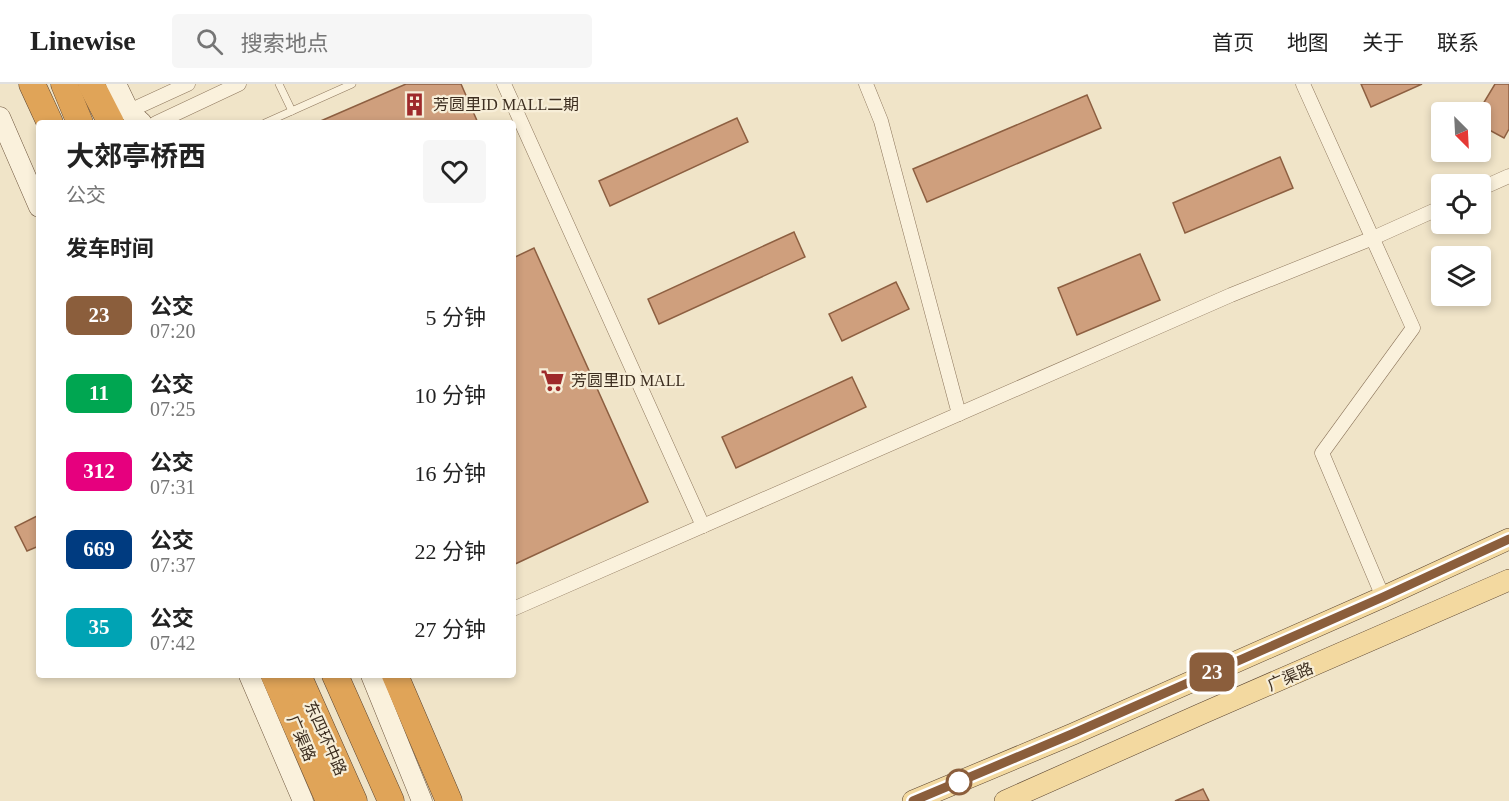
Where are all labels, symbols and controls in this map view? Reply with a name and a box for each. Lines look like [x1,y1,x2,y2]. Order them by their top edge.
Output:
search box [172,14,592,68]
text: Linewise [30,25,136,56]
icon: search [193,25,226,58]
text: 搜索地点 [241,31,329,56]
text: 首页 [1212,31,1254,55]
text: 地图 [1287,31,1329,55]
text: 关于 [1362,31,1404,55]
text: 联系 [1437,31,1479,55]
building icon: 芳圆里ID MALL二期 [402,91,428,117]
place label: 芳圆里ID MALL二期 [433,96,579,113]
north arrow [1431,102,1491,162]
map controls [1431,102,1491,306]
button: heart [423,140,486,203]
text: 大郊亭桥西 [66,141,206,172]
button: locate [1431,174,1491,234]
text: 公交 [66,184,106,206]
text: 发车时间 [66,236,154,261]
button: layers [1431,246,1491,306]
text: 公交 [150,294,194,319]
text: 23 [89,303,110,327]
text: 5 分钟 [425,305,486,330]
text: 07:20 [150,320,196,342]
supermarket icon: 芳圆里ID MALL [540,367,566,393]
text: 公交 [150,372,194,397]
place label: 芳圆里ID MALL [571,372,685,389]
text: 11 [89,381,109,405]
text: 10 分钟 [414,383,486,408]
text: 07:25 [150,398,196,420]
text: 公交 [150,450,194,475]
text: 312 [83,459,115,483]
text: 16 分钟 [414,461,486,486]
text: 07:31 [150,476,196,498]
text: 公交 [150,528,194,553]
text: 669 [83,537,115,561]
text: 22 分钟 [414,539,486,564]
text: 07:37 [150,554,196,576]
text: 公交 [150,606,194,631]
text: 35 [89,615,110,639]
text: 27 分钟 [414,617,486,642]
text: 07:42 [150,632,196,654]
line badge: 23 [1185,652,1239,692]
street label: 广渠路 [1265,659,1316,694]
text: 23 [1202,660,1223,684]
street label: 东四环中路 [302,698,350,778]
street label: 广渠路 [284,713,319,764]
unlabelled marker [946,769,972,795]

